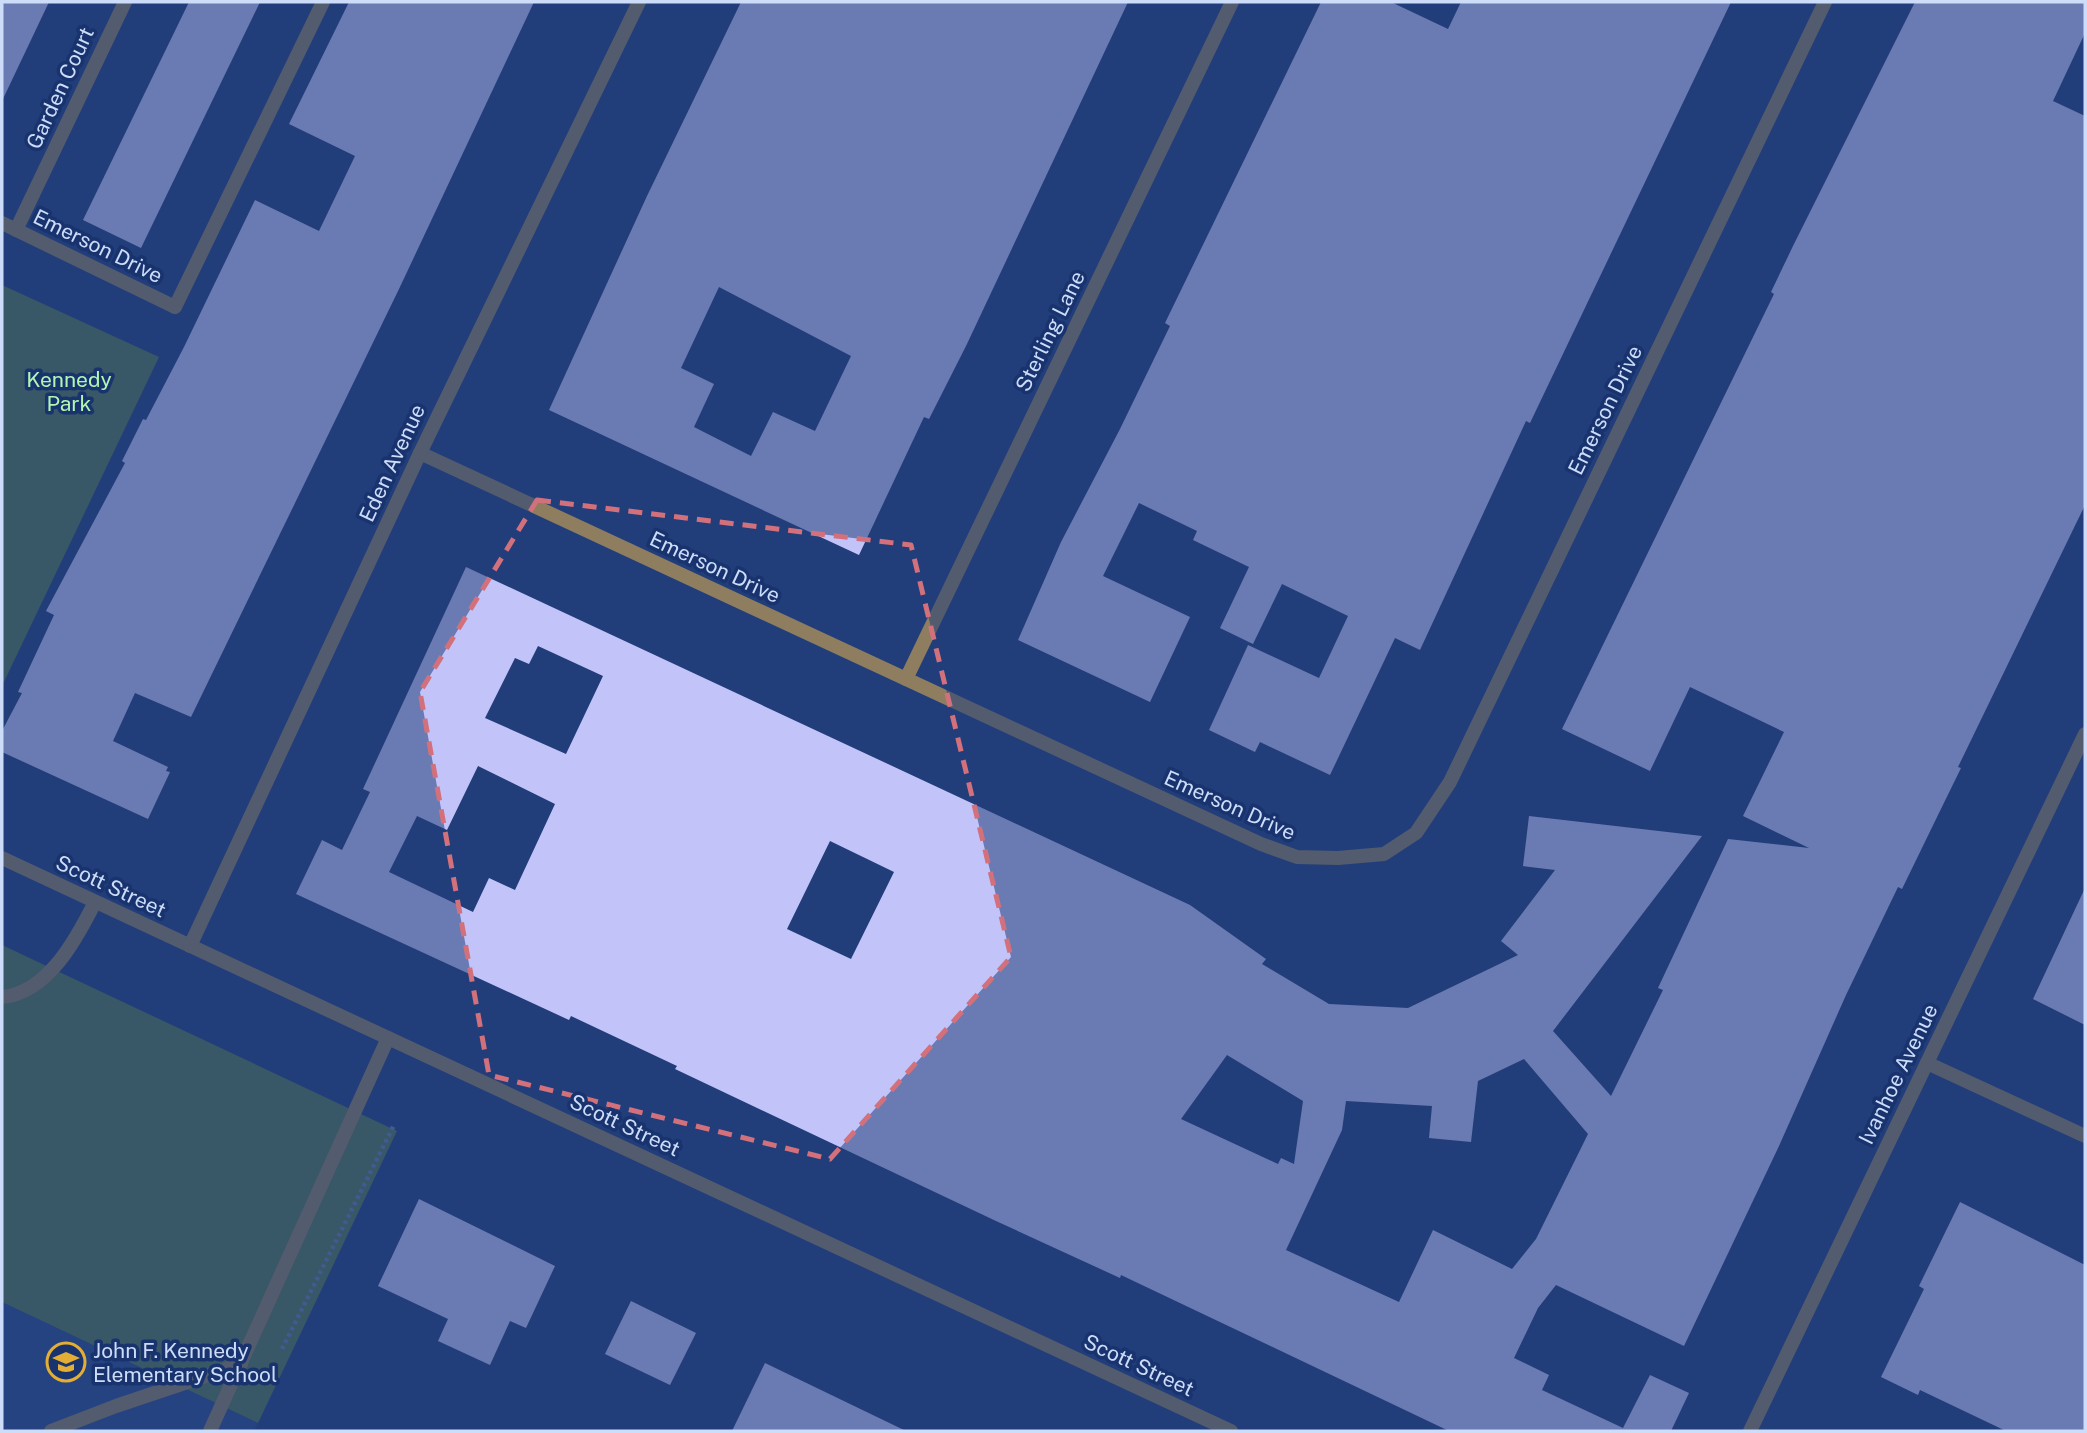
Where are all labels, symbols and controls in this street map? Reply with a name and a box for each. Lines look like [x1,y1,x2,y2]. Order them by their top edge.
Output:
street label: Garden Court [21,23,99,153]
street label: Emerson Drive [29,204,167,288]
street label: Sterling Lane [1010,267,1090,395]
street label: Emerson Drive [1563,341,1647,479]
park label: Kennedy Park [26,367,112,416]
street label: Eden Avenue [354,400,430,526]
street label: Emerson Drive [646,526,784,608]
street label: Emerson Drive [1161,765,1299,845]
street label: Scott Street [52,850,170,922]
street label: Ivanhoe Avenue [1853,1000,1943,1148]
street label: Scott Street [566,1089,684,1161]
street label: Scott Street [1080,1329,1198,1401]
place label: John F. Kennedy Elementary School [93,1338,277,1387]
school or university icon: John F. Kennedy Elementary School [45,1341,87,1383]

